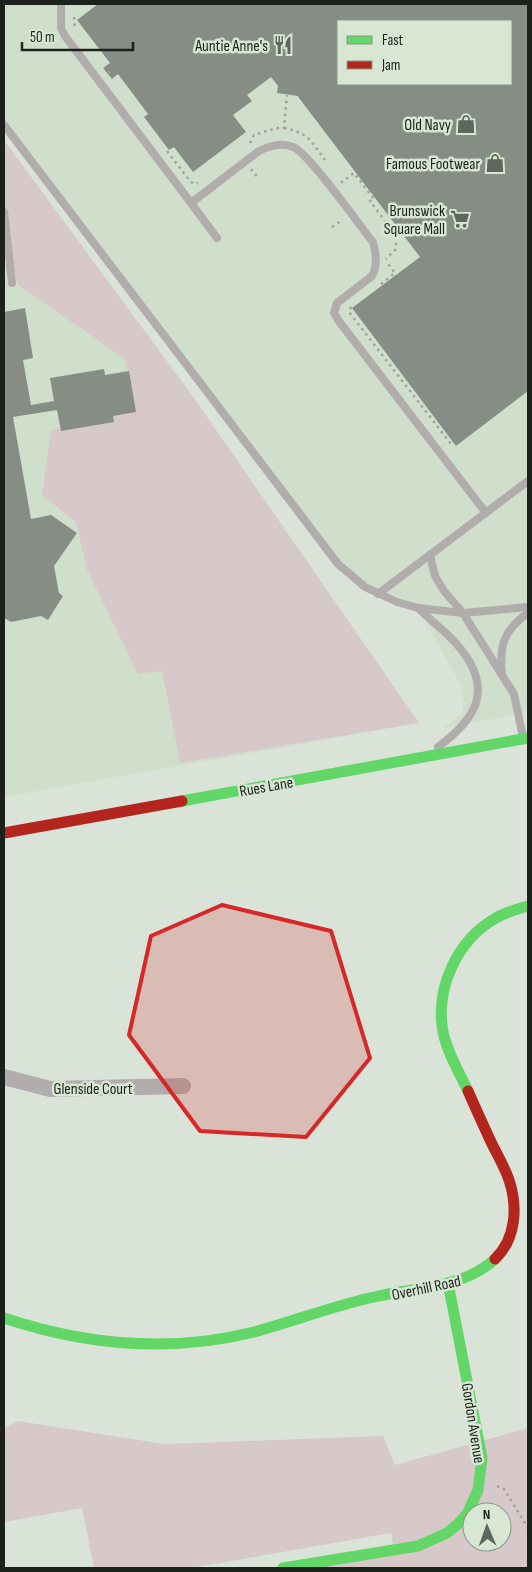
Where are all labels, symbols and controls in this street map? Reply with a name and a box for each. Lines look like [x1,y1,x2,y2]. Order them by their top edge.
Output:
scale bar [22,20,134,52]
legend [337,20,512,85]
text: 50 m [30,28,55,47]
text: Fast [382,31,404,50]
restaurant icon: Auntie Anne's [272,34,294,56]
place label: Auntie Anne's [194,37,268,56]
text: Jam [381,56,400,75]
shop icon: Old Navy [455,113,477,135]
place label: Old Navy [404,116,451,135]
shop icon: Famous Footwear [484,152,506,174]
place label: Famous Footwear [386,155,480,174]
place label: Brunswick Square Mall [384,202,445,239]
supermarket icon: Brunswick Square Mall [449,208,471,230]
street label: Rues Lane [238,773,295,802]
street label: Glenside Court [53,1080,133,1099]
street label: Overhill Road [390,1272,462,1305]
street label: Gordon Avenue [457,1382,488,1465]
north arrow [462,1502,512,1552]
text: N [483,1506,491,1523]

